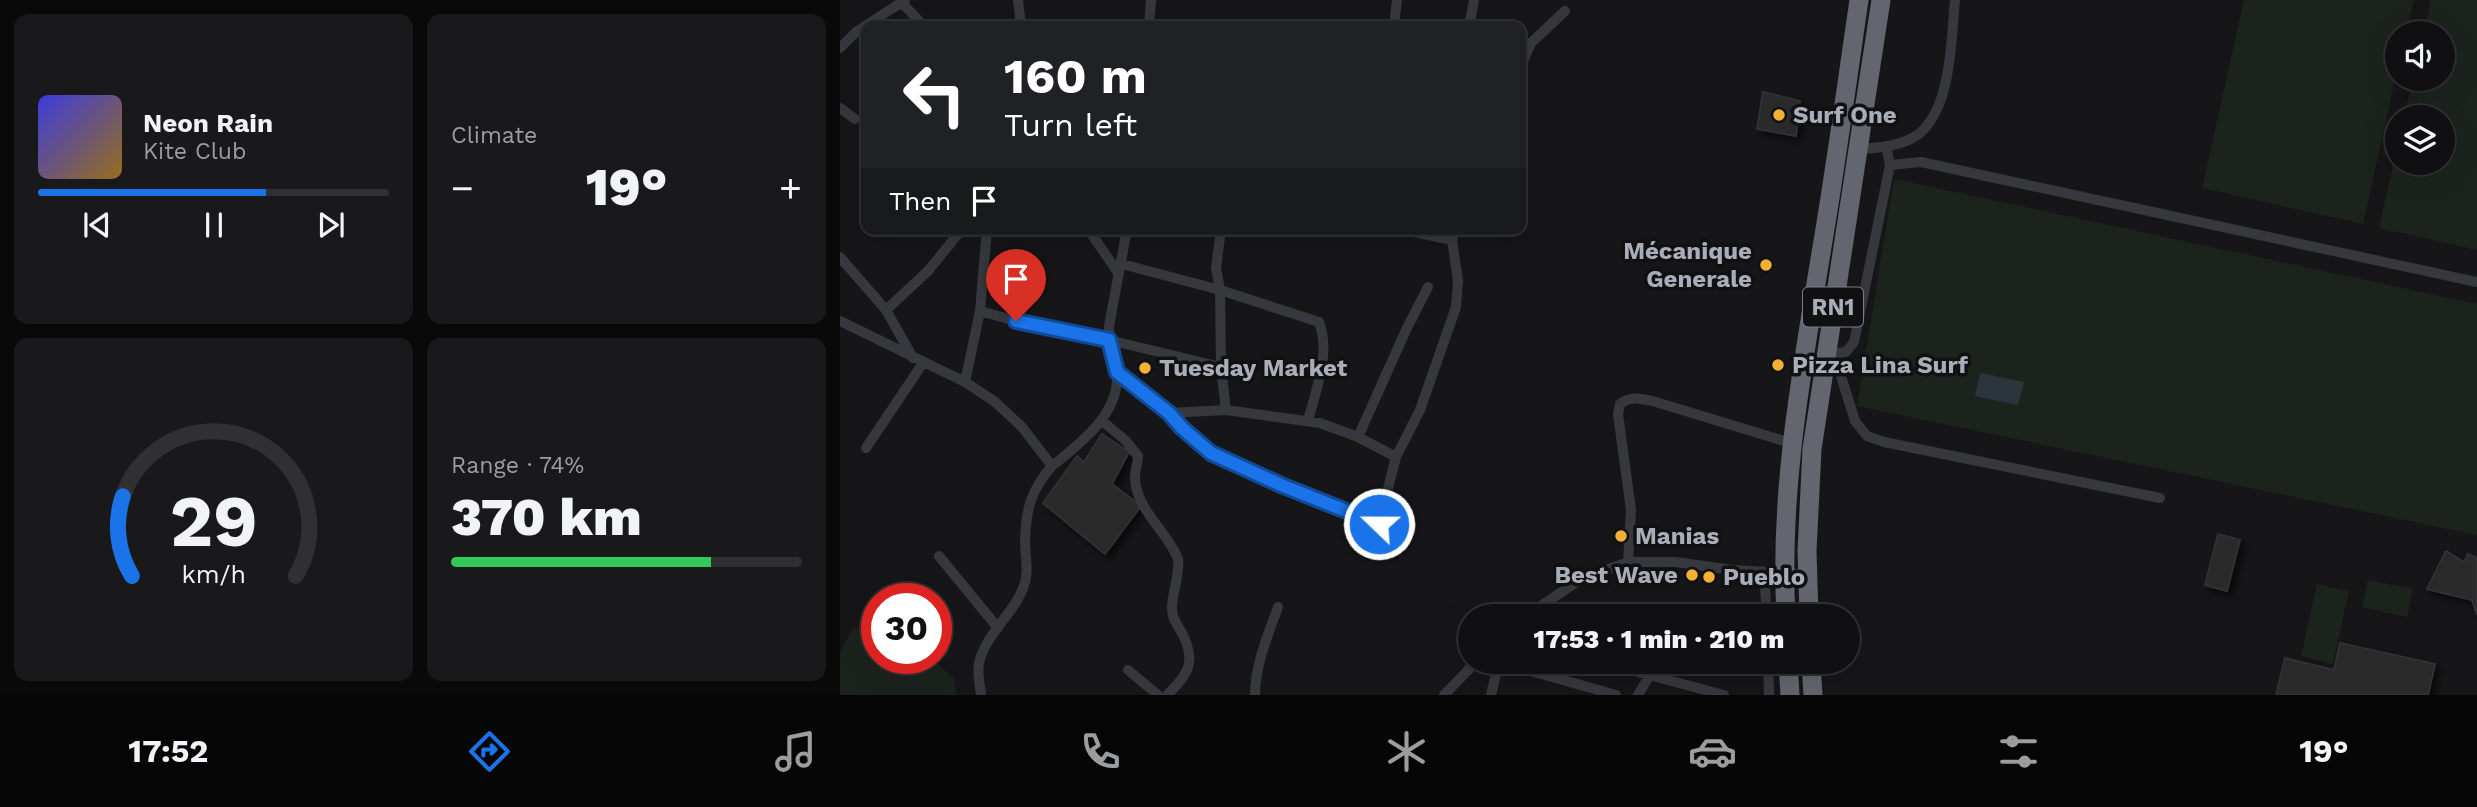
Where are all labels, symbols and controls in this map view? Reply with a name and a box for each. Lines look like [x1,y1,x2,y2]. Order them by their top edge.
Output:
map controls [2385,21,2455,175]
button: sound [2385,21,2455,91]
text: 160 m [1004,47,1147,105]
icon: left [889,49,980,140]
place label: Surf One [1793,101,1897,129]
button: layers [2385,105,2455,175]
text: Turn left [1004,106,1137,144]
marker: Surf One [1771,107,1787,123]
text: Neon Rain [143,108,273,138]
text: Climate [451,122,537,149]
text: Kite Club [143,138,246,165]
text: 19° [586,157,667,218]
text: − [451,166,474,210]
text: + [779,166,802,210]
icon: arrive [965,182,1003,220]
text: Then [889,186,951,216]
icon: previous [78,206,116,244]
icon: pause [195,206,233,244]
icon: next [312,206,350,244]
place label: Mécanique Generale [1623,237,1752,293]
pin [986,249,1046,321]
marker: Mécanique Generale [1758,257,1774,273]
icon: arrive [997,260,1035,298]
road number: RN1 [1803,288,1863,326]
place label: Pizza Lina Surf [1792,351,1968,379]
place label: Tuesday Market [1159,354,1348,382]
marker: Pizza Lina Surf [1770,357,1786,373]
marker: Tuesday Market [1137,360,1153,376]
text: Range · 74% [451,452,584,479]
text: 29 [169,478,258,564]
text: 370 km [451,487,642,548]
position arrow [1342,487,1416,561]
place label: Manias [1635,522,1719,550]
marker: Manias [1613,528,1629,544]
text: km/h [181,559,246,588]
place label: Best Wave [1554,561,1678,589]
place label: Pueblo [1723,563,1805,591]
marker: Best Wave [1684,567,1700,583]
marker: Pueblo [1701,569,1717,585]
speed limit sign: 30 [861,583,952,674]
text: 17:53 · 1 min · 210 m [1534,624,1784,654]
icon: directions [465,727,514,776]
icon: music [771,727,820,776]
icon: phone [1076,727,1125,776]
icon: climate [1382,727,1431,776]
icon: car [1688,727,1737,776]
icon: filters [1994,727,2043,776]
text: 17:52 [128,732,208,770]
text: 19° [2299,732,2349,770]

